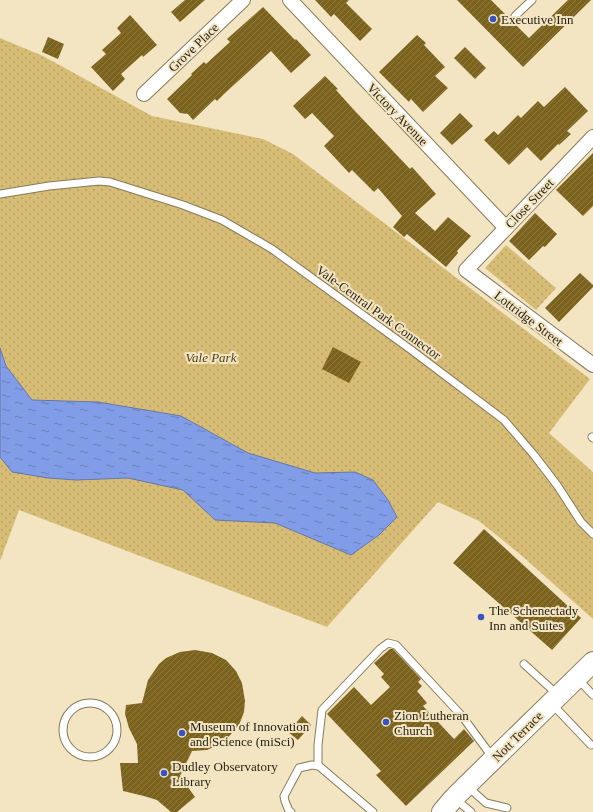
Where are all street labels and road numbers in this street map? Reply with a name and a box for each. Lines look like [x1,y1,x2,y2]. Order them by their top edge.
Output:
street label: Grove Place [165,20,222,75]
street label: Victory Avenue [364,80,431,149]
street label: Close Street [502,175,557,231]
street label: Vale-Central Park Connector [314,262,444,363]
street label: Lottridge Street [491,288,566,349]
street label: Nott Terrace [489,708,546,765]

